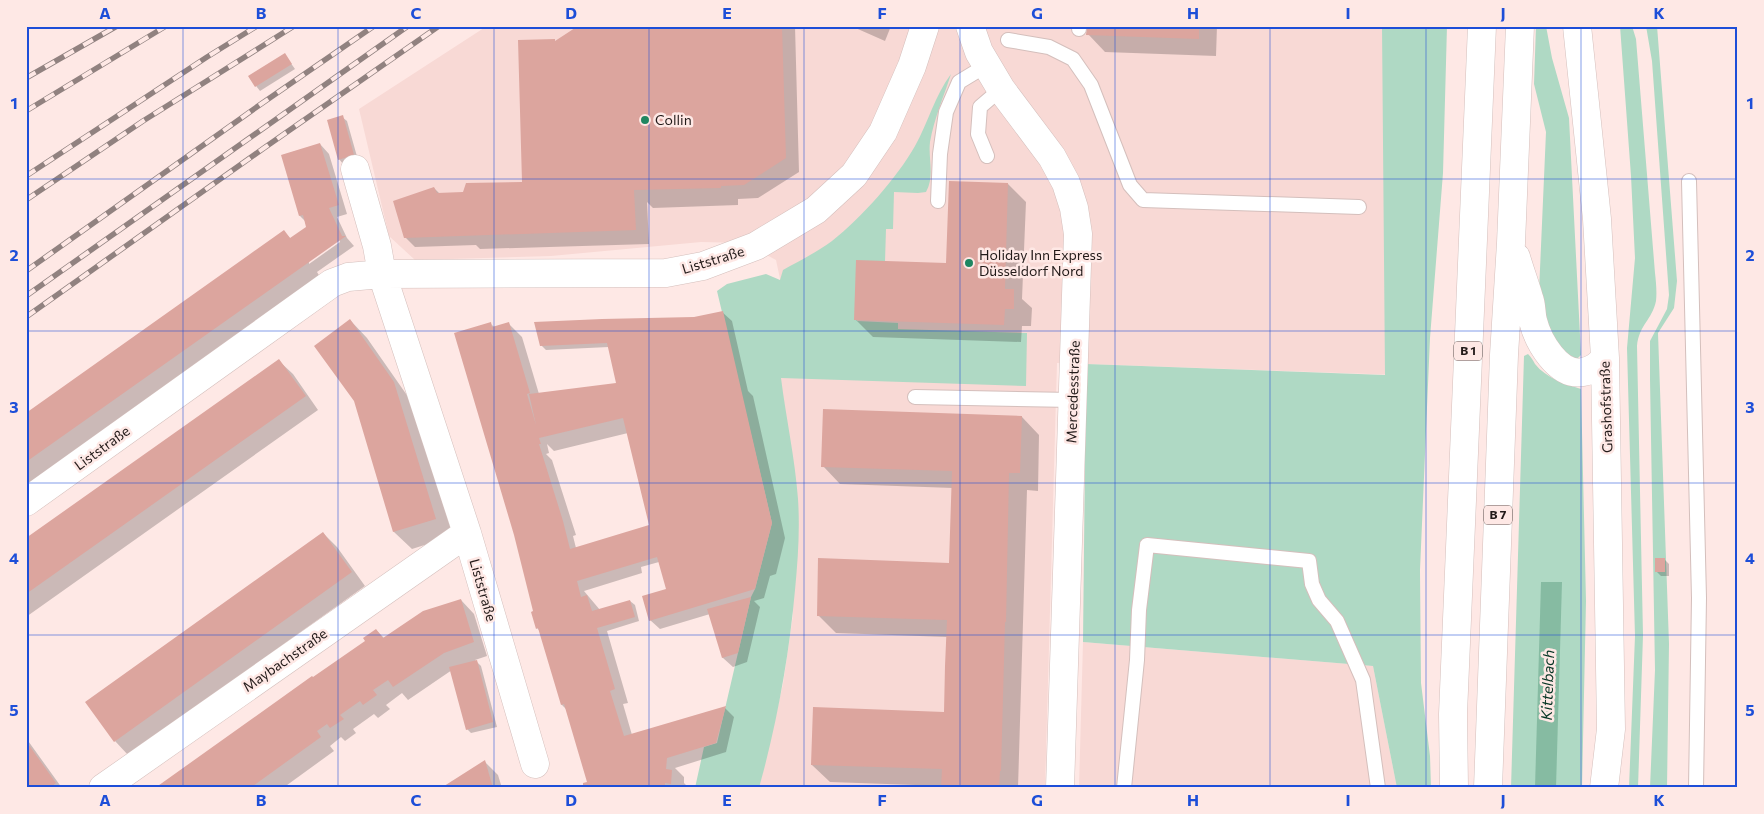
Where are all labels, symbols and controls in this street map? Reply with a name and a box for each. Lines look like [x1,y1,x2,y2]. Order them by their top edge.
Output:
text: A [99,3,111,22]
text: B [256,3,267,22]
text: C [411,3,422,22]
text: D [565,3,577,22]
text: E [722,3,732,22]
text: F [877,3,887,22]
text: G [1031,3,1043,22]
text: H [1187,3,1199,22]
text: I [1345,3,1351,22]
text: J [1500,3,1506,22]
text: K [1653,3,1665,22]
text: 1 [10,93,18,112]
text: 1 [1746,93,1754,112]
place label: Collin [655,111,692,128]
marker: Collin [639,114,651,126]
street label: Liststraße [680,242,746,277]
text: 2 [9,245,19,264]
text: 2 [1745,245,1755,264]
place label: Holiday Inn Express Düsseldorf Nord [979,246,1102,279]
marker: Holiday Inn Express Düsseldorf Nord [963,257,975,269]
street label: Mercedesstraße [1062,340,1083,444]
road number: B 1 [1454,342,1482,361]
street label: Grashofstraße [1595,361,1616,453]
text: 3 [9,397,19,416]
text: 3 [1745,397,1755,416]
street label: Liststraße [71,422,133,473]
road number: B 7 [1484,506,1512,524]
text: 4 [9,548,19,567]
text: 4 [1745,548,1755,567]
street label: Liststraße [466,557,501,623]
street label: Maybachstraße [239,624,330,695]
water label: Kittelbach [1537,649,1557,721]
text: 5 [9,700,19,719]
text: 5 [1745,700,1755,719]
text: A [99,790,111,809]
text: B [256,790,267,809]
text: C [411,790,422,809]
text: D [565,790,577,809]
text: E [722,790,732,809]
text: F [877,790,887,809]
text: G [1031,790,1043,809]
text: H [1187,790,1199,809]
text: I [1345,790,1351,809]
text: J [1500,790,1506,809]
text: K [1653,790,1665,809]

